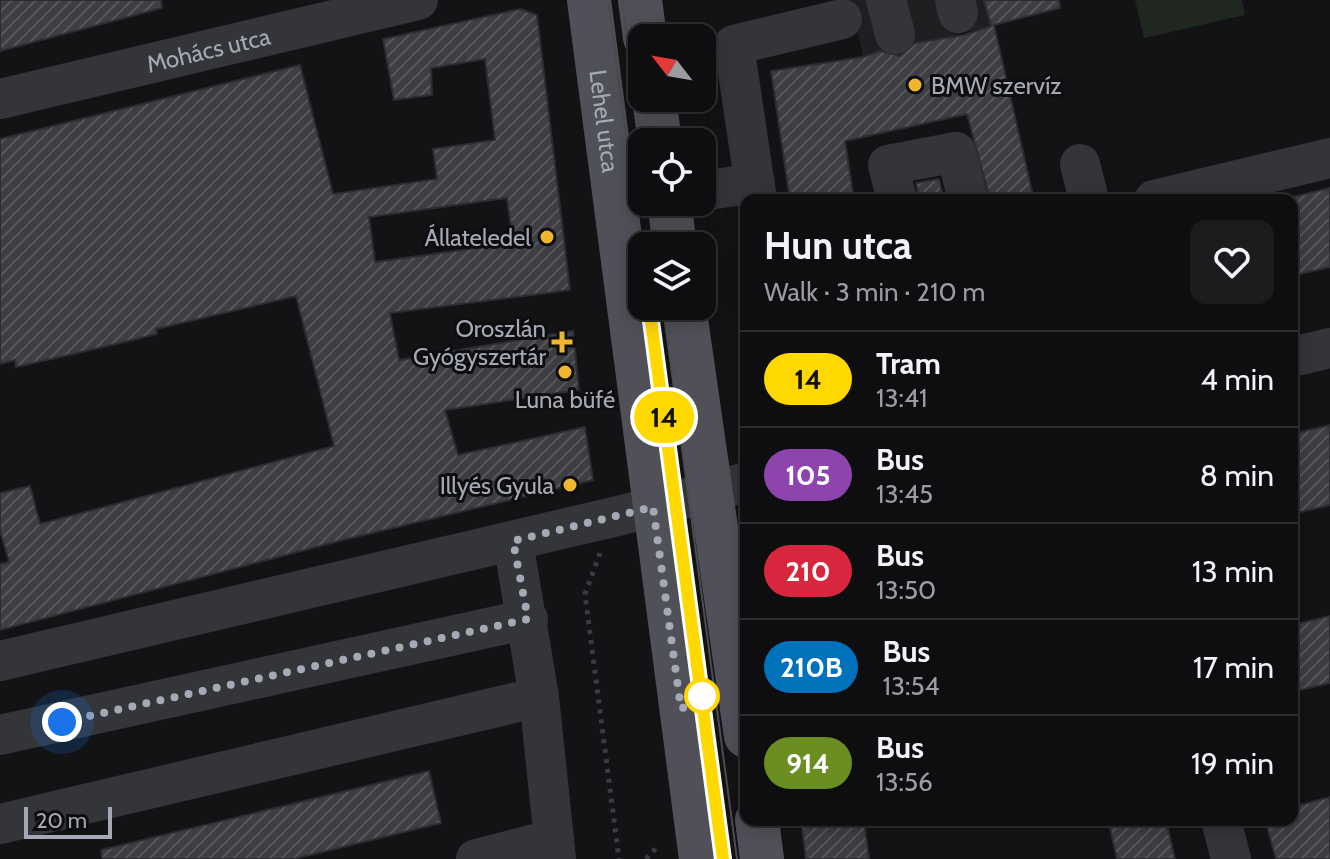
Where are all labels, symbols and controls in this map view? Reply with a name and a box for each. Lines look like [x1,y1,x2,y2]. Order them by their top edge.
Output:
street label: Mohács utca [143,21,273,78]
north arrow [628,24,716,112]
map controls [628,24,716,320]
street label: Lehel utca [584,68,626,175]
place label: BMW szervíz [931,71,1062,100]
marker: BMW szervíz [906,76,924,94]
button: locate [628,128,716,216]
button: heart [1190,220,1274,304]
text: Hun utca [764,222,912,269]
place label: Állateledel [424,223,531,252]
marker: Állateledel [538,228,556,246]
button: layers [628,232,716,320]
text: Walk · 3 min · 210 m [764,276,985,308]
place label: Oroszlán Gyógyszertár [413,314,546,371]
marker: Oroszlán Gyógyszertár [553,333,571,351]
text: Tram [876,345,941,382]
text: 4 min [1200,361,1274,398]
text: 14 [794,362,822,396]
marker: Luna büfé [556,363,574,381]
text: 13:41 [876,382,927,414]
place label: Luna büfé [515,385,615,414]
line badge: 14 [628,391,700,443]
text: 14 [650,400,678,434]
text: Bus [876,441,924,478]
text: 8 min [1200,457,1274,494]
text: 105 [785,458,831,492]
place label: Illyés Gyula [440,471,554,500]
marker: Illyés Gyula [561,476,579,494]
text: 13:45 [876,478,933,510]
text: Bus [876,537,924,574]
text: 13 min [1192,553,1274,590]
text: 210 [786,554,830,588]
text: 13:50 [876,574,936,606]
text: Bus [882,633,930,670]
text: 17 min [1193,649,1274,686]
text: 210B [780,650,842,684]
text: 13:54 [882,670,940,702]
unlabelled marker [685,679,719,713]
your location [42,702,82,742]
text: Bus [876,729,924,766]
text: 19 min [1191,745,1274,782]
text: 914 [786,746,830,780]
text: 13:56 [876,766,933,798]
scale bar [24,803,112,839]
text: 20 m [36,807,87,834]

